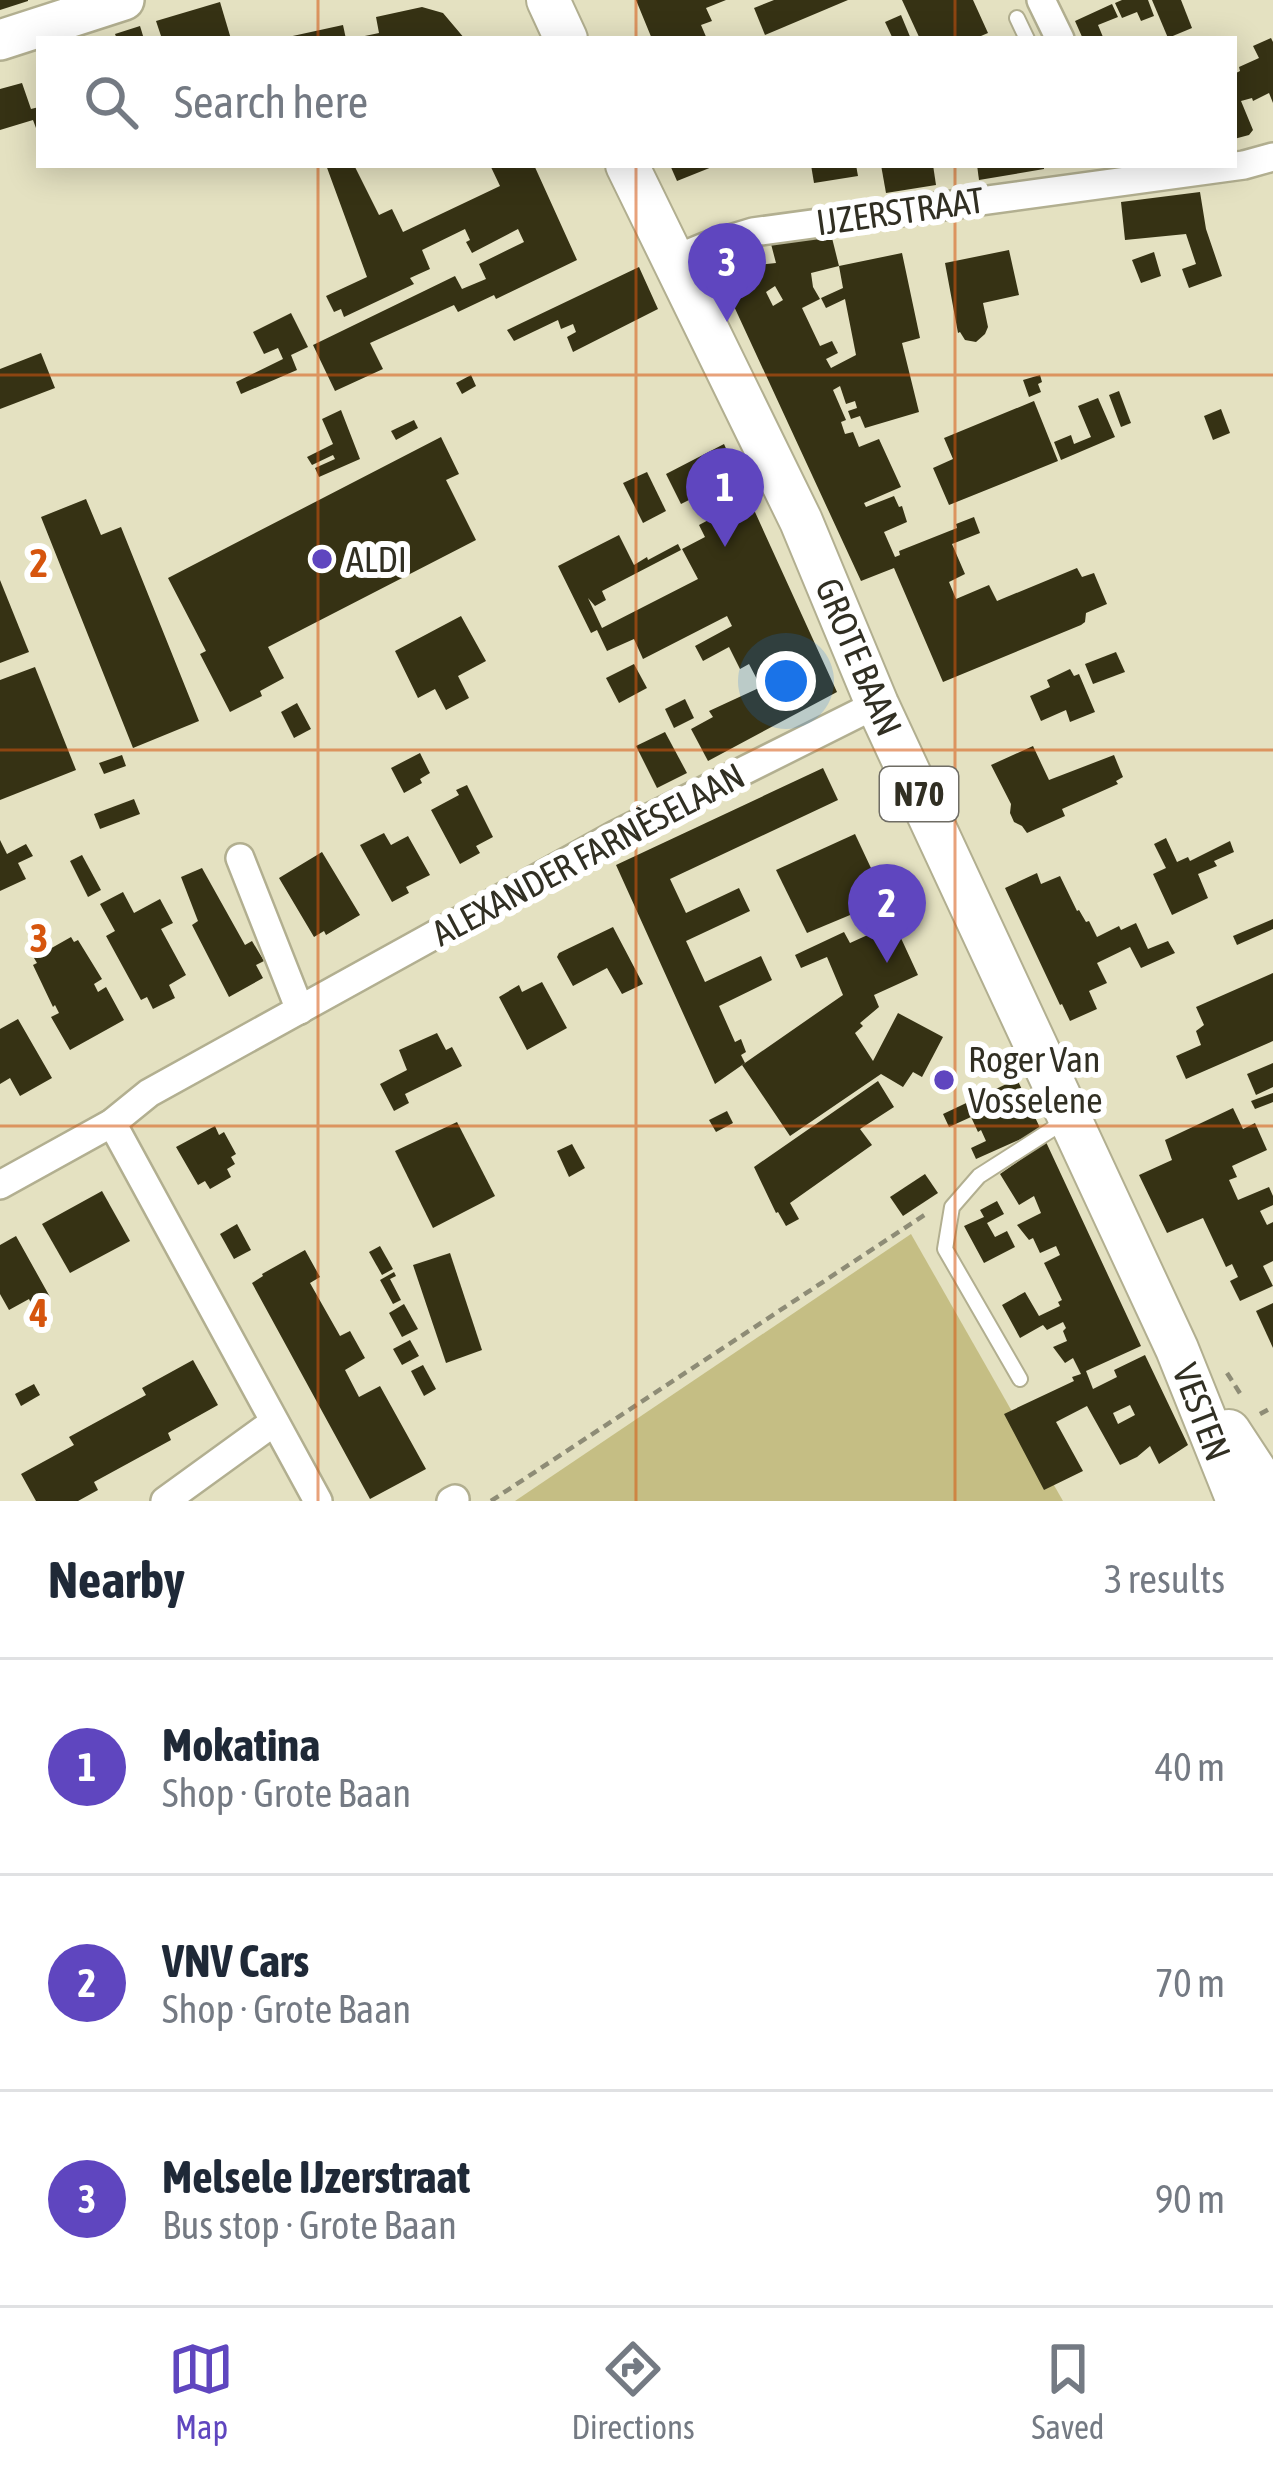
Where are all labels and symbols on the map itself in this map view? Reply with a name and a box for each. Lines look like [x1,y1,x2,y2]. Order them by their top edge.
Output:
street label: IJZERSTRAAT [813,178,987,244]
pin: 3 [688,223,766,322]
pin: 1 [686,448,764,547]
place label: ALDI [346,538,407,580]
text: 2 [30,541,48,585]
marker: ALDI [309,546,335,572]
street label: GROTE BAAN [807,572,911,742]
your location [756,651,816,711]
street label: ALEXANDER FARNÈSELAAN [425,754,751,954]
road number: N70 [880,767,958,821]
pin: 2 [848,864,926,963]
text: 3 [30,916,48,960]
place label: Roger Van Vosselene [968,1038,1103,1121]
marker: Roger Van Vosselene [931,1067,957,1093]
text: 4 [29,1291,48,1335]
street label: VESTEN [1164,1358,1240,1466]

